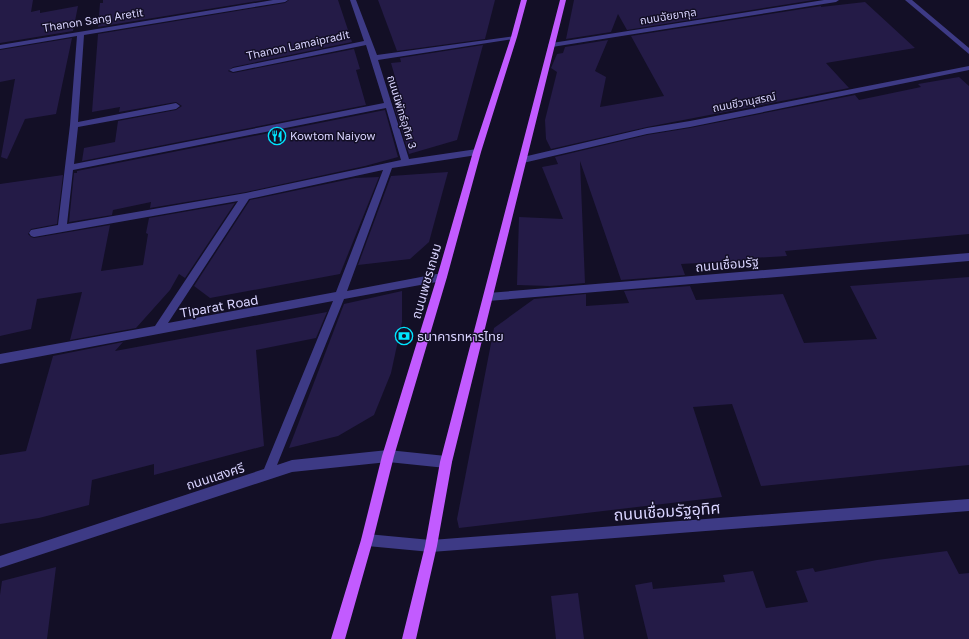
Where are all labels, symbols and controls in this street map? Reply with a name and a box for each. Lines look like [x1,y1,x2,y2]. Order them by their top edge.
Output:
street label: Thanon Sang Aretit [42,5,144,34]
street label: ถนนฉัยยากุล [639,5,697,27]
street label: Thanon Lamaipradit [245,27,351,62]
street label: ถนนนิพัทธ์อุทิศ 3 [384,73,420,151]
street label: ถนนชีวานุสรณ์ [711,89,777,115]
restaurant icon: Kowtom Naiyow [267,126,287,146]
place label: Kowtom Naiyow [290,129,375,142]
street label: ถนนเพชรเกษม [408,241,444,321]
street label: ถนนเชื่อมรัฐ [695,252,759,275]
street label: Tiparat Road [179,291,259,321]
bank icon: ธนาคารทหารไทย [394,326,414,346]
place label: ธนาคารทหารไทย [417,328,504,344]
street label: ถนนเเสงศรี [184,459,246,493]
street label: ถนนเชื่อมรัฐอุทิศ [613,496,721,525]

